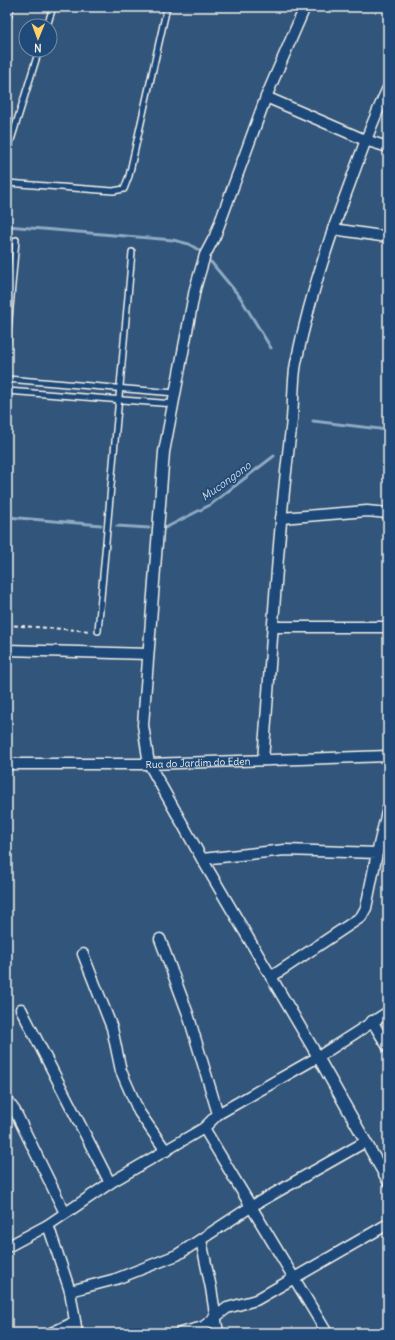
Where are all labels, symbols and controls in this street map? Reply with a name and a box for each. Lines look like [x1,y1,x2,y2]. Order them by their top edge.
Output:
north arrow [18,18,58,58]
text: N [34,41,42,55]
water label: Mucongono [198,458,254,504]
street label: Rua do Jardim do Eden [146,754,251,771]

